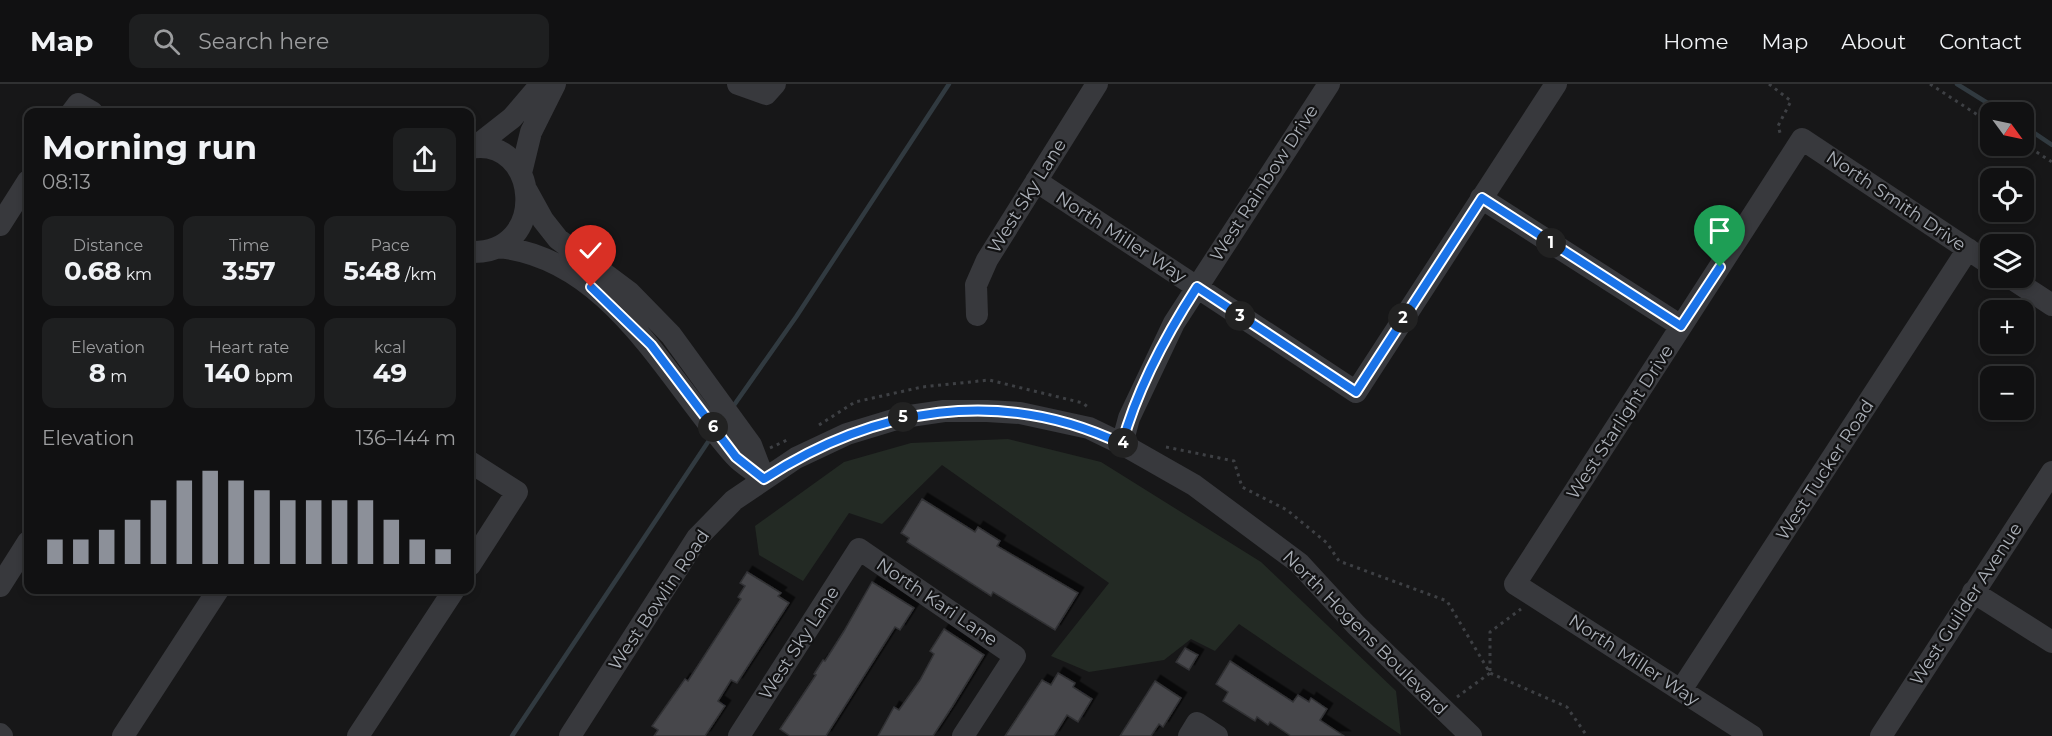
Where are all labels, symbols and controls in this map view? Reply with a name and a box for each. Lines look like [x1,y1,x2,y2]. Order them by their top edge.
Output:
search box [129,14,549,68]
text: Map [30,24,93,58]
icon: search [150,25,183,58]
text: Search here [198,28,329,55]
text: Home [1663,29,1728,54]
text: Map [1761,29,1808,54]
text: About [1841,29,1906,54]
text: Contact [1939,29,2022,54]
street label: West Rainbow Drive [1205,101,1323,265]
north arrow [1980,102,2034,156]
map controls [1980,102,2034,420]
text: Morning run [42,127,257,167]
button: share [393,128,456,191]
street label: West Sky Lane [983,135,1071,257]
street label: North Smith Drive [1822,146,1970,256]
button: locate [1980,168,2034,222]
text: 08:13 [42,170,91,194]
street label: North Miller Way [1052,187,1191,288]
pin [1694,205,1745,267]
icon: arrive [1703,214,1736,247]
pin [565,225,616,287]
pin: 1 [1536,228,1566,258]
text: 1 [1548,233,1554,252]
icon: check [574,234,607,267]
button: layers [1980,234,2034,288]
text: Distance [73,236,143,255]
text: Time [229,236,269,255]
text: Pace [370,236,410,255]
text: 0.68 [64,255,121,287]
text: 3:57 [222,255,276,287]
text: 5:48 [343,255,401,287]
text: km [121,265,152,284]
text: /km [401,265,437,284]
button: + [1980,300,2034,354]
pin: 3 [1225,301,1255,331]
pin: 2 [1388,303,1418,333]
text: 3 [1235,306,1245,325]
text: 2 [1398,308,1408,327]
text: Elevation [71,338,145,357]
text: Heart rate [209,338,289,357]
text: kcal [374,338,406,357]
street label: West Starlight Drive [1562,341,1678,503]
text: 8 [89,357,106,389]
text: 140 [205,357,250,389]
text: 49 [373,357,407,389]
button: − [1980,366,2034,420]
text: m [106,367,127,386]
text: bpm [250,367,293,386]
street label: West Tucker Road [1771,396,1879,544]
pin: 5 [888,402,918,432]
text: 5 [898,407,908,426]
pin: 6 [698,412,728,442]
text: 6 [708,417,718,436]
text: Elevation [42,426,134,450]
text: 136–144 m [355,426,456,450]
pin: 4 [1108,428,1138,458]
text: 4 [1117,433,1129,452]
street label: West Guilder Avenue [1905,519,2027,689]
street label: West Bowlin Road [604,526,714,674]
street label: North Hogens Boulevard [1278,546,1452,720]
street label: North Kari Lane [872,553,1002,651]
street label: West Sky Lane [754,582,844,704]
street label: North Miller Way [1565,610,1704,711]

